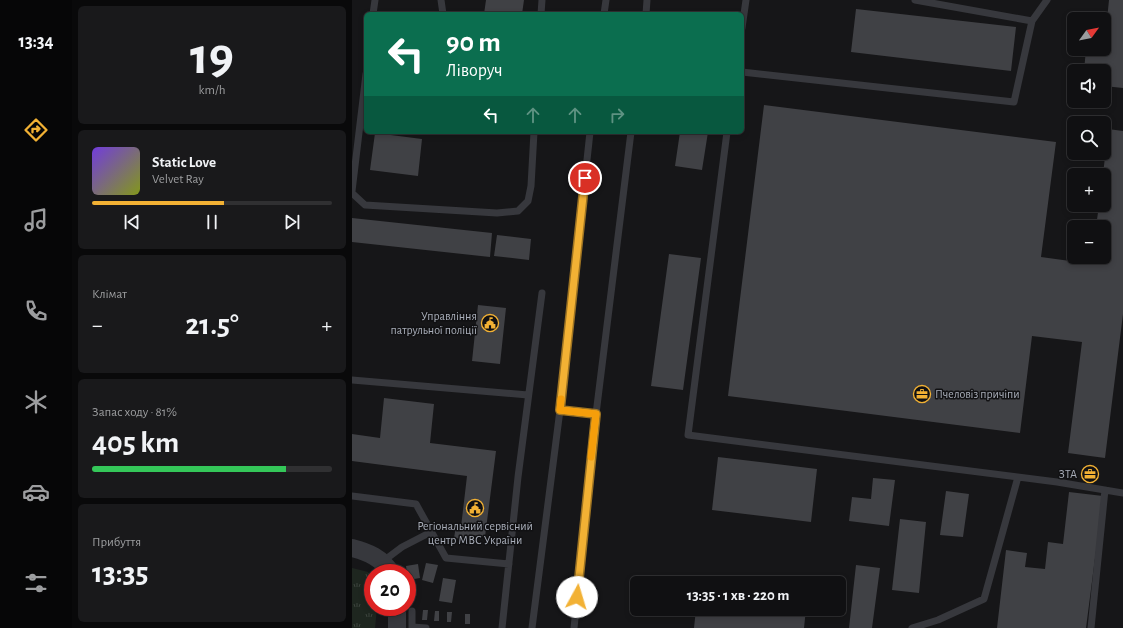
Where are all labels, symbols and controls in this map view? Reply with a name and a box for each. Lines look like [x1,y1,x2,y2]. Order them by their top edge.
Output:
north arrow [1067,12,1111,56]
map controls [1067,12,1111,264]
icon: left [380,28,432,80]
text: 90 m [446,29,501,57]
text: 19 [190,31,234,83]
text: 13:34 [18,33,54,51]
text: Ліворуч [446,62,503,80]
button: sound [1067,64,1111,108]
text: km/h [199,84,225,97]
icon: left [480,104,502,126]
icon: ahead [522,104,544,126]
icon: ahead [564,104,586,126]
icon: right [606,104,628,126]
icon: directions [22,116,50,144]
button: search [1067,116,1111,160]
text: Static Love [152,155,216,170]
pin [568,161,602,195]
icon: arrive [574,167,596,189]
button: + [1067,168,1111,212]
text: Velvet Ray [152,173,204,186]
icon: music [22,206,50,234]
icon: previous [121,211,143,233]
icon: pause [201,211,223,233]
icon: next [281,211,303,233]
button: − [1067,220,1111,264]
text: Клімат [92,288,127,301]
icon: phone [22,297,50,325]
text: 21.5° [185,310,239,340]
place label: Управління патрульної поліції [391,310,477,337]
public building icon: Управління патрульної поліції [480,313,500,333]
text: − [92,314,103,336]
text: + [321,314,332,336]
office icon: Пчеловіз причіпи [912,384,932,404]
icon: climate [22,388,50,416]
place label: Пчеловіз причіпи [935,388,1020,400]
text: Запас ходу · 81% [92,406,177,419]
text: 405 km [92,428,179,458]
office icon: ЗТА [1080,464,1100,484]
place label: ЗТА [1059,468,1077,480]
icon: car [22,478,50,506]
public building icon: Регіональний сервісний центр МВС України [465,498,485,518]
place label: Регіональний сервісний центр МВС України [417,520,533,546]
text: Прибуття [92,536,141,549]
text: 13:35 [92,558,149,588]
speed limit sign: 20 [364,564,416,616]
icon: filters [22,569,50,597]
position arrow [556,576,598,618]
text: 13:35 · 1 хв · 220 m [687,588,789,603]

